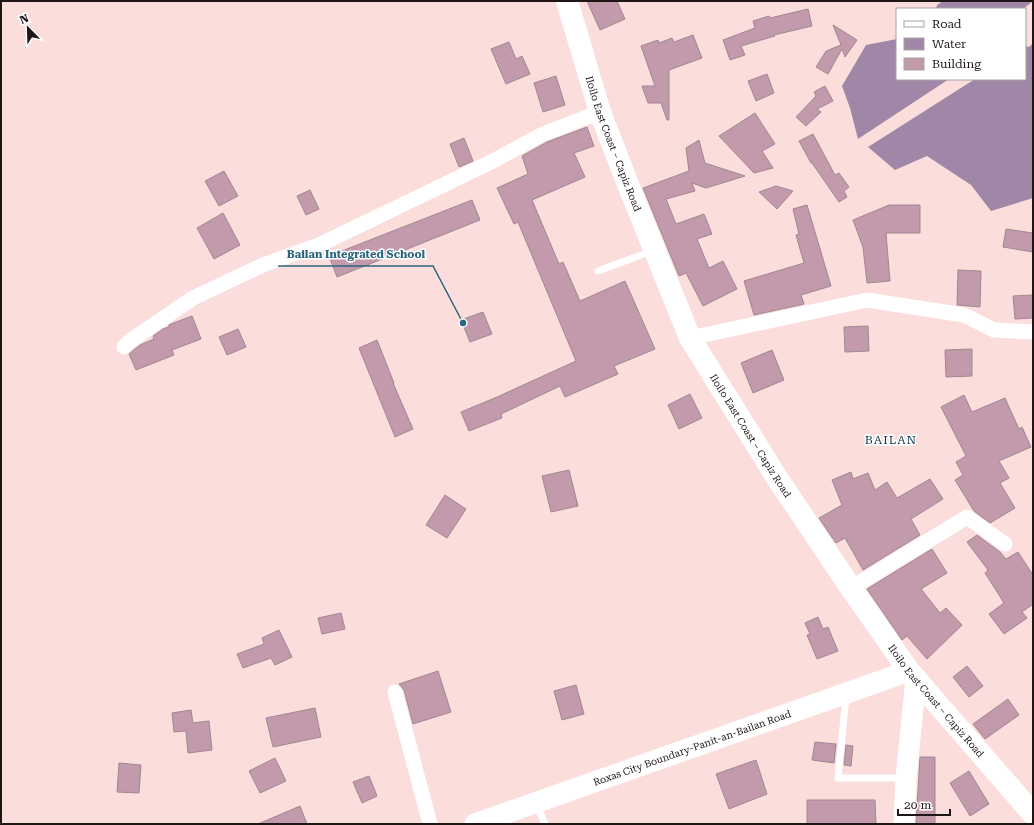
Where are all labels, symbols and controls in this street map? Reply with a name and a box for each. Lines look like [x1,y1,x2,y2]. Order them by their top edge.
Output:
north arrow [8,8,48,48]
legend [896,8,1026,80]
text: N [18,11,31,27]
text: Road [932,17,962,31]
text: Water [932,37,966,51]
text: Building [932,57,981,71]
street label: Iloilo East Coast – Capiz Road [584,75,643,213]
callout: Bailan Integrated School [278,243,433,266]
text: Bailan Integrated School [287,248,426,261]
street label: Iloilo East Coast – Capiz Road [708,372,794,500]
district label: BAILAN [865,433,917,447]
street label: Iloilo East Coast – Capiz Road [886,642,986,760]
street label: Roxas City Boundary-Panit-an-Bailan Road [592,708,793,788]
scale bar [898,791,950,817]
text: 20 m [904,798,931,812]

